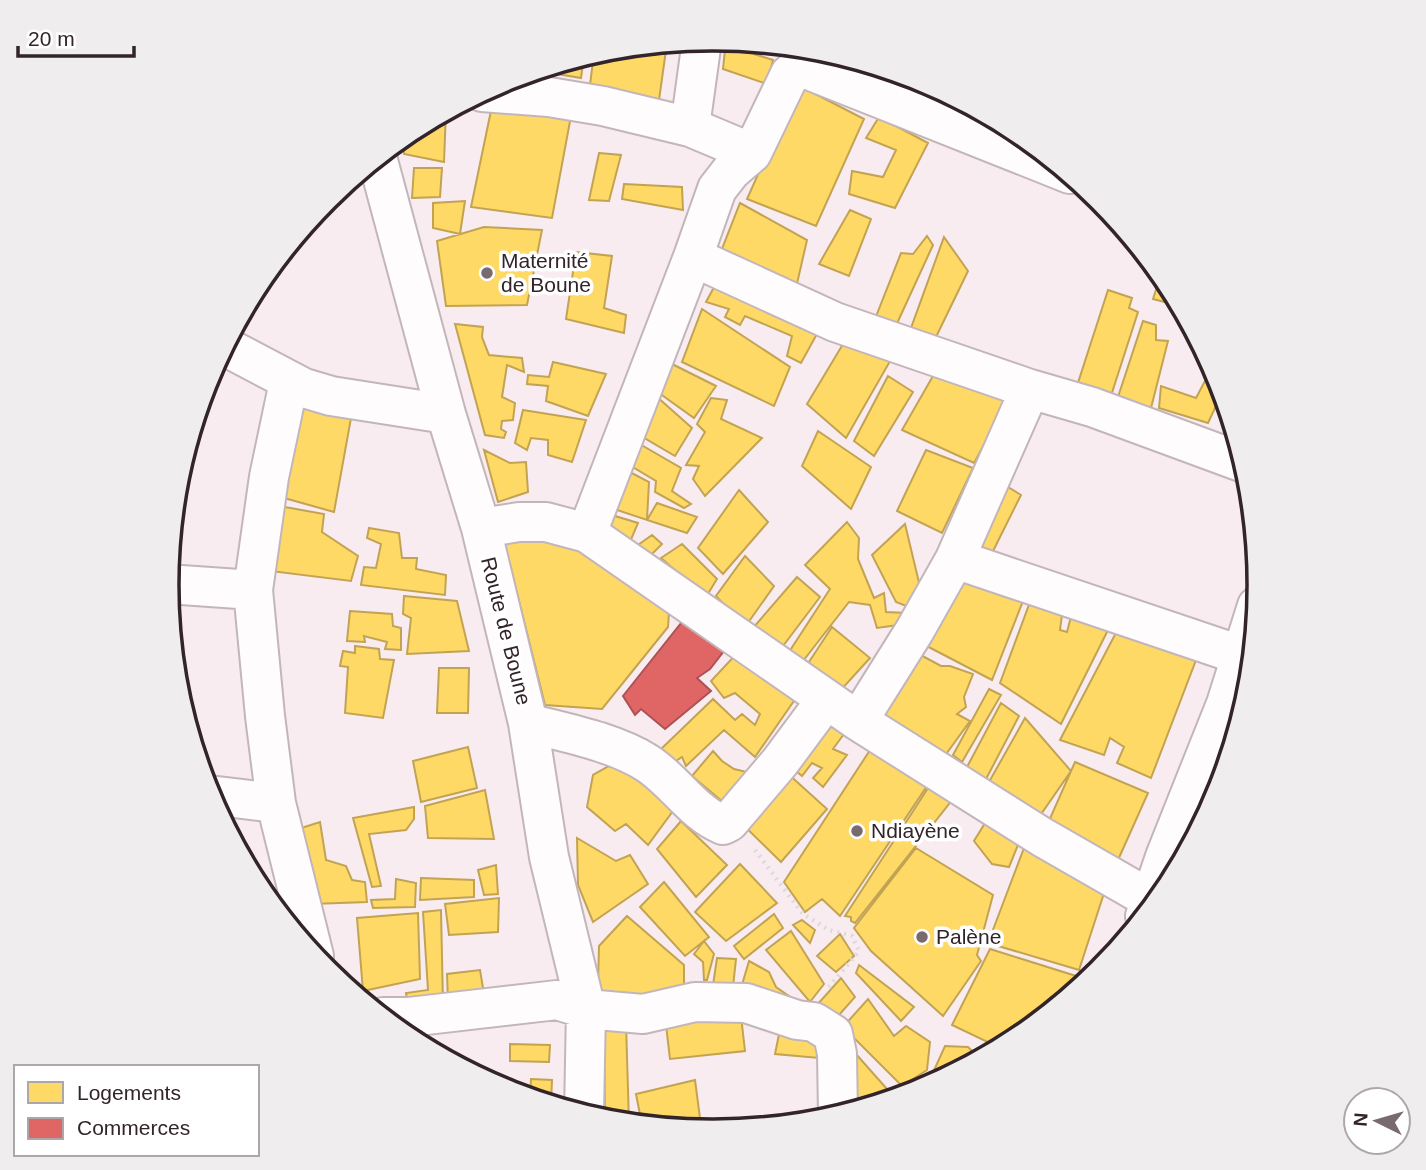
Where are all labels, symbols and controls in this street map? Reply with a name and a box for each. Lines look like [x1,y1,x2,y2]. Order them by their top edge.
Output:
scale bar [18,14,133,58]
text: 20 m [28,27,75,50]
place label: Maternité de Boune [501,249,591,296]
marker: Maternité de Boune [479,265,495,281]
street label: Route de Boune [477,554,536,707]
place label: Ndiayène [871,819,960,842]
marker: Ndiayène [849,823,865,839]
place label: Palène [936,925,1001,948]
marker: Palène [914,929,930,945]
legend [14,1065,259,1156]
text: Logements [77,1081,181,1104]
north arrow [1342,1086,1412,1156]
text: N [1350,1112,1372,1127]
text: Commerces [77,1116,190,1139]

